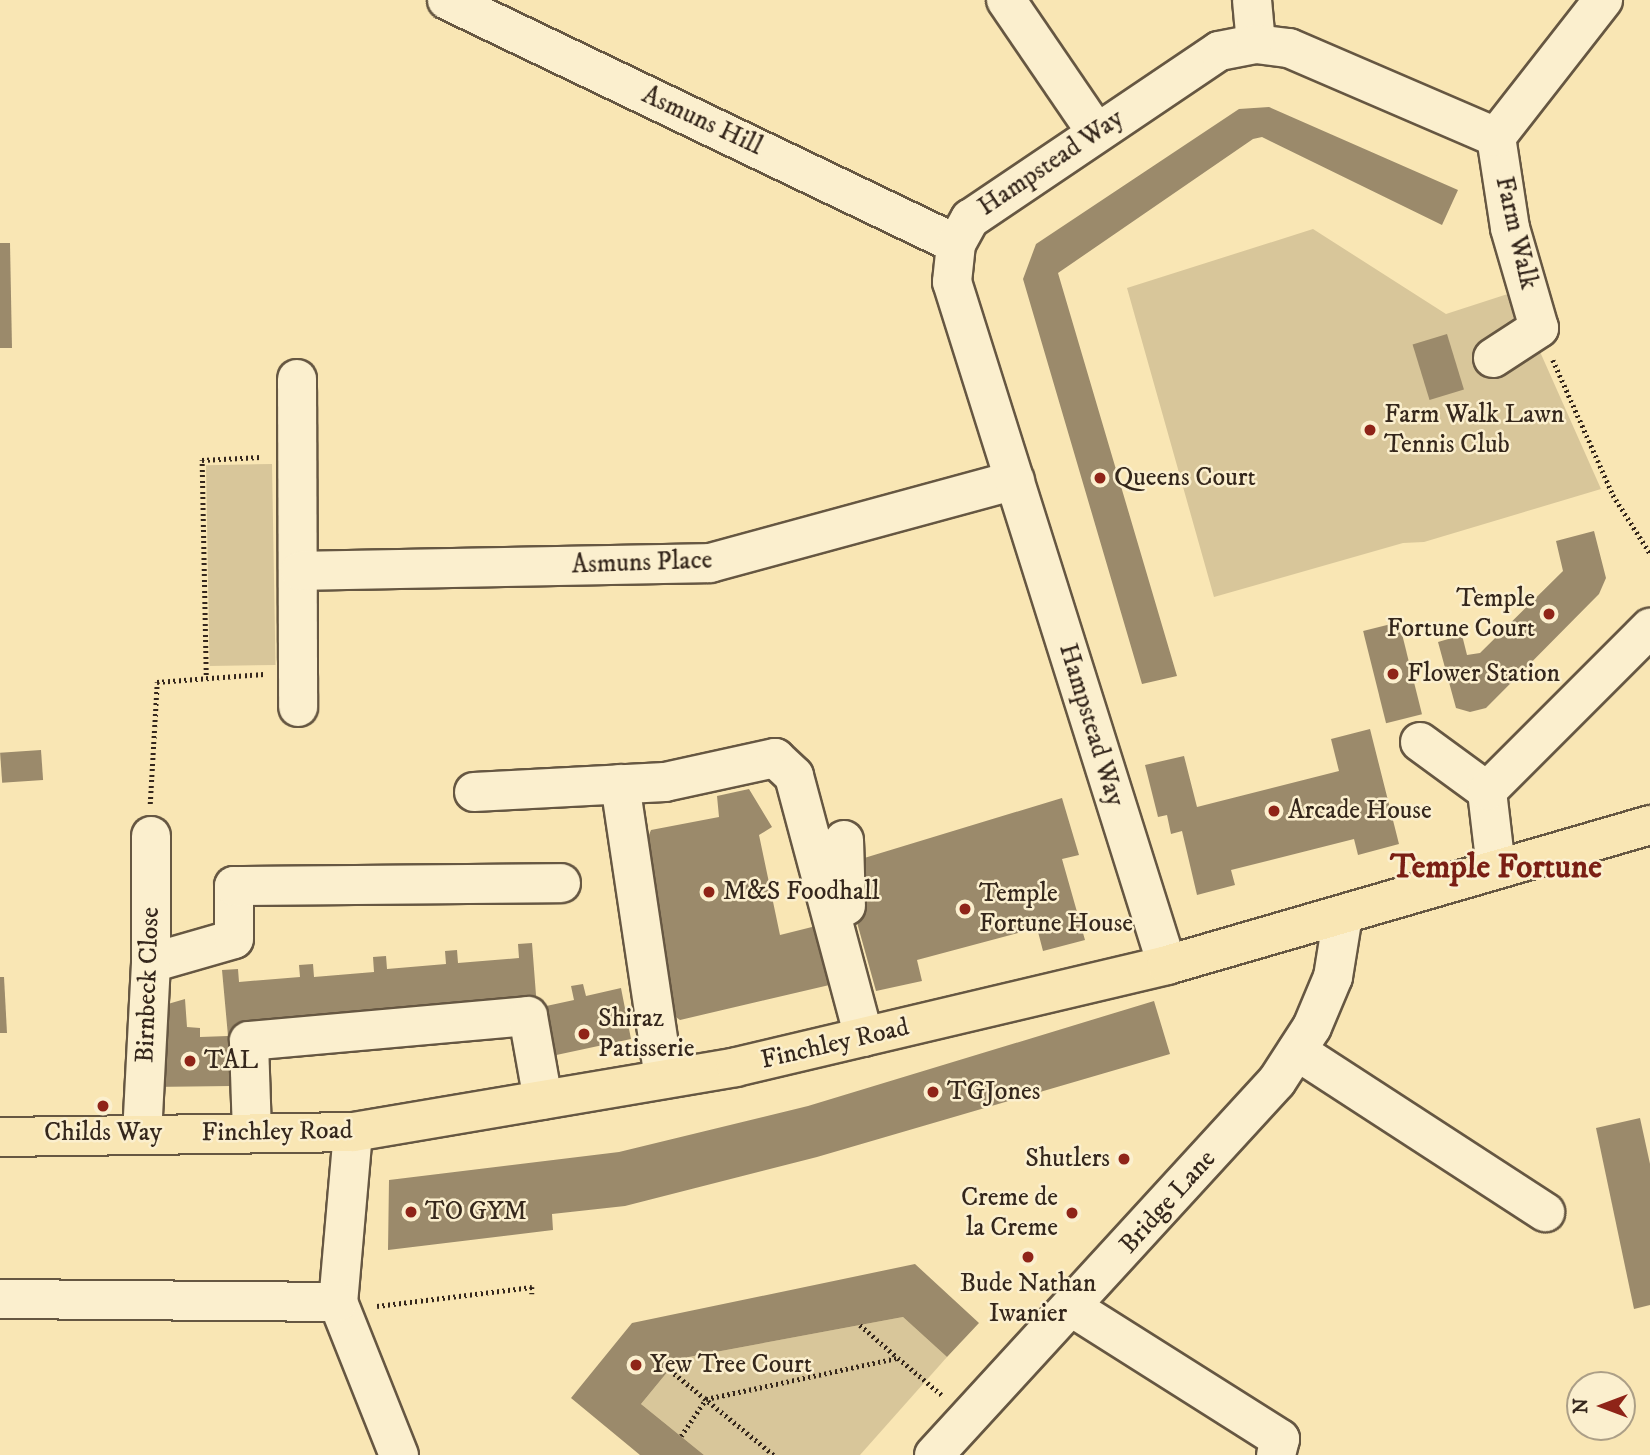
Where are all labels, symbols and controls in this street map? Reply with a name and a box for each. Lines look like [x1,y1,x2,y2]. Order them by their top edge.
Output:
street label: Asmuns Hill [637,80,767,162]
street label: Hampstead Way [972,103,1130,223]
street label: Farm Walk [1488,173,1544,293]
place label: Farm Walk Lawn Tennis Club [1384,399,1564,460]
marker: Farm Walk Lawn Tennis Club [1362,422,1378,438]
place label: Queens Court [1114,462,1256,494]
marker: Queens Court [1092,470,1108,486]
street label: Asmuns Place [571,545,713,581]
place label: Temple Fortune Court [1386,583,1535,644]
marker: Temple Fortune Court [1541,606,1557,622]
street label: Hampstead Way [1051,640,1131,810]
place label: Flower Station [1407,658,1560,690]
marker: Flower Station [1385,666,1401,682]
place label: Arcade House [1288,795,1432,827]
marker: Arcade House [1266,803,1282,819]
district label: Temple Fortune [1390,848,1602,888]
place label: M&S Foodhall [723,876,880,908]
place label: Temple Fortune House [979,878,1133,940]
marker: M&S Foodhall [701,884,717,900]
marker: Temple Fortune House [957,901,973,917]
street label: Birnbeck Close [130,907,166,1063]
place label: Shiraz Patisserie [598,1003,694,1064]
street label: Finchley Road [758,1012,912,1076]
marker: Shiraz Patisserie [576,1026,592,1042]
place label: TAL [204,1045,258,1077]
marker: TAL [182,1053,198,1069]
place label: TGJones [947,1076,1040,1108]
marker: TGJones [925,1084,941,1100]
marker: Childs Way [95,1098,111,1114]
street label: Finchley Road [201,1115,353,1149]
place label: Childs Way [44,1117,162,1149]
place label: Shutlers [1025,1143,1110,1175]
street label: Bridge Lane [1113,1144,1223,1260]
marker: Shutlers [1116,1151,1132,1167]
place label: Creme de la Creme [961,1182,1058,1244]
place label: TO GYM [425,1196,527,1228]
marker: TO GYM [403,1204,419,1220]
marker: Creme de la Creme [1064,1205,1080,1221]
marker: Bude Nathan Iwanier [1020,1249,1036,1265]
place label: Bude Nathan Iwanier [960,1268,1096,1330]
place label: Yew Tree Court [650,1349,812,1381]
marker: Yew Tree Court [628,1357,644,1373]
north arrow [1566,1371,1636,1441]
text: N [1570,1398,1593,1414]

